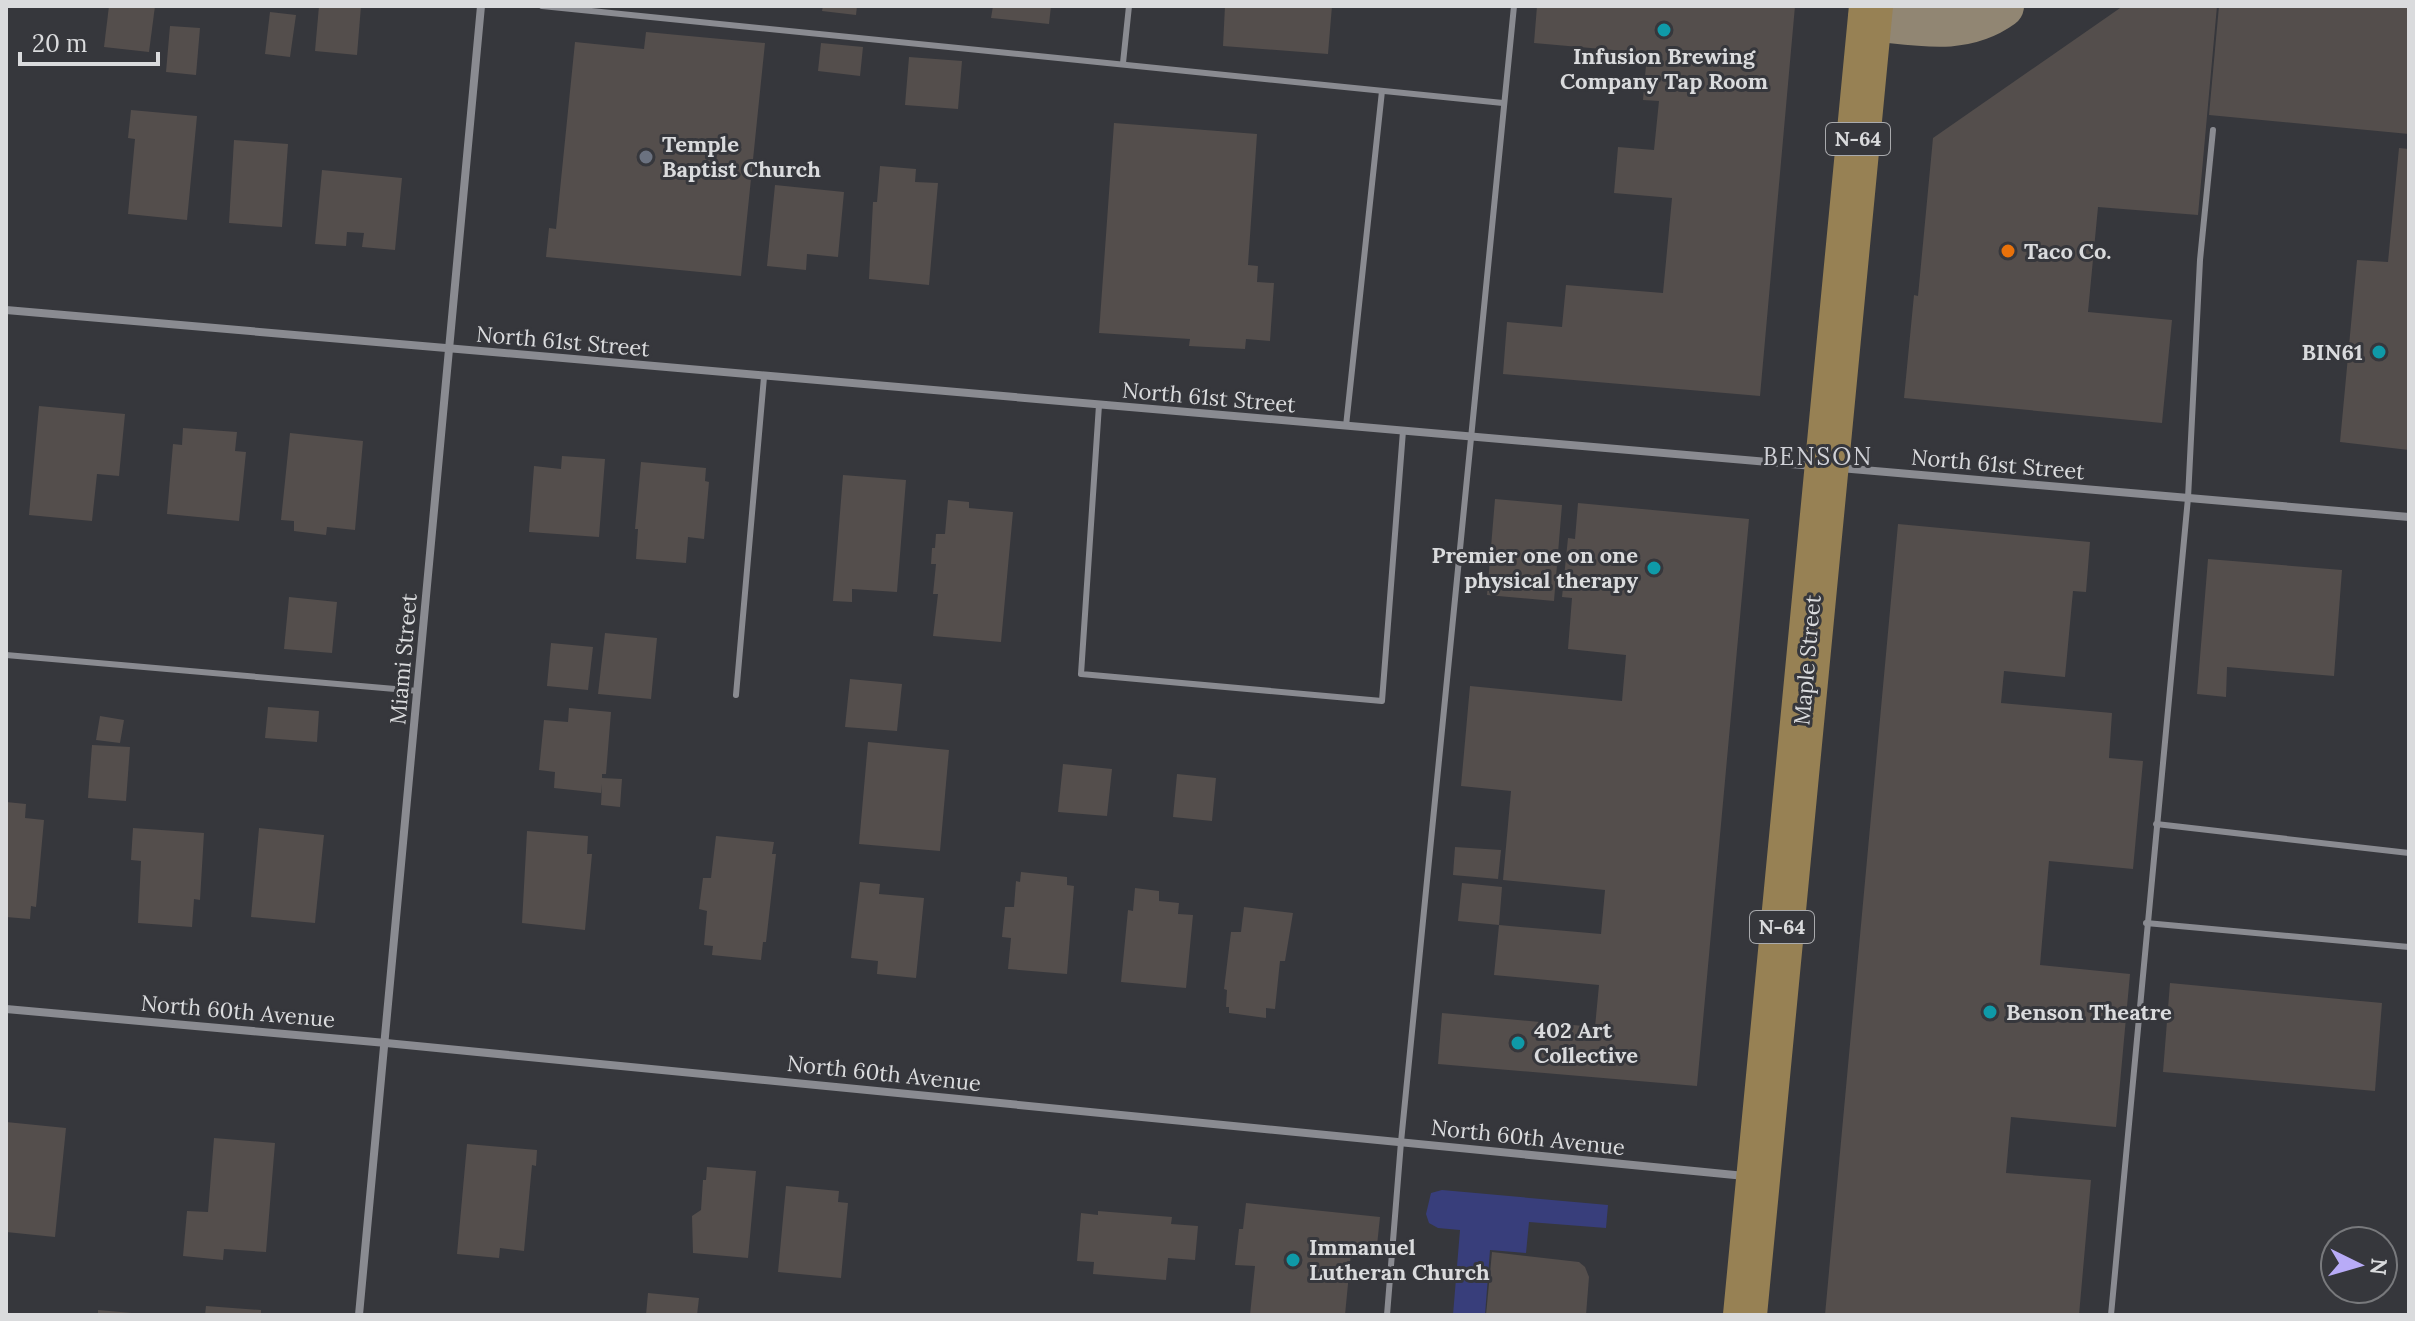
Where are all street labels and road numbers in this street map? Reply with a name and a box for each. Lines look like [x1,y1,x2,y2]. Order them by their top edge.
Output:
road number: N-64 [1826,123,1890,155]
street label: North 61st Street [475,319,651,363]
street label: North 61st Street [1121,375,1297,419]
street label: North 61st Street [1910,442,2086,486]
street label: Miami Street [383,592,423,726]
street label: Maple Street [1787,593,1827,726]
road number: N-64 [1750,911,1814,943]
street label: North 60th Avenue [140,989,336,1033]
street label: North 60th Avenue [786,1049,983,1097]
street label: North 60th Avenue [1430,1113,1627,1161]

